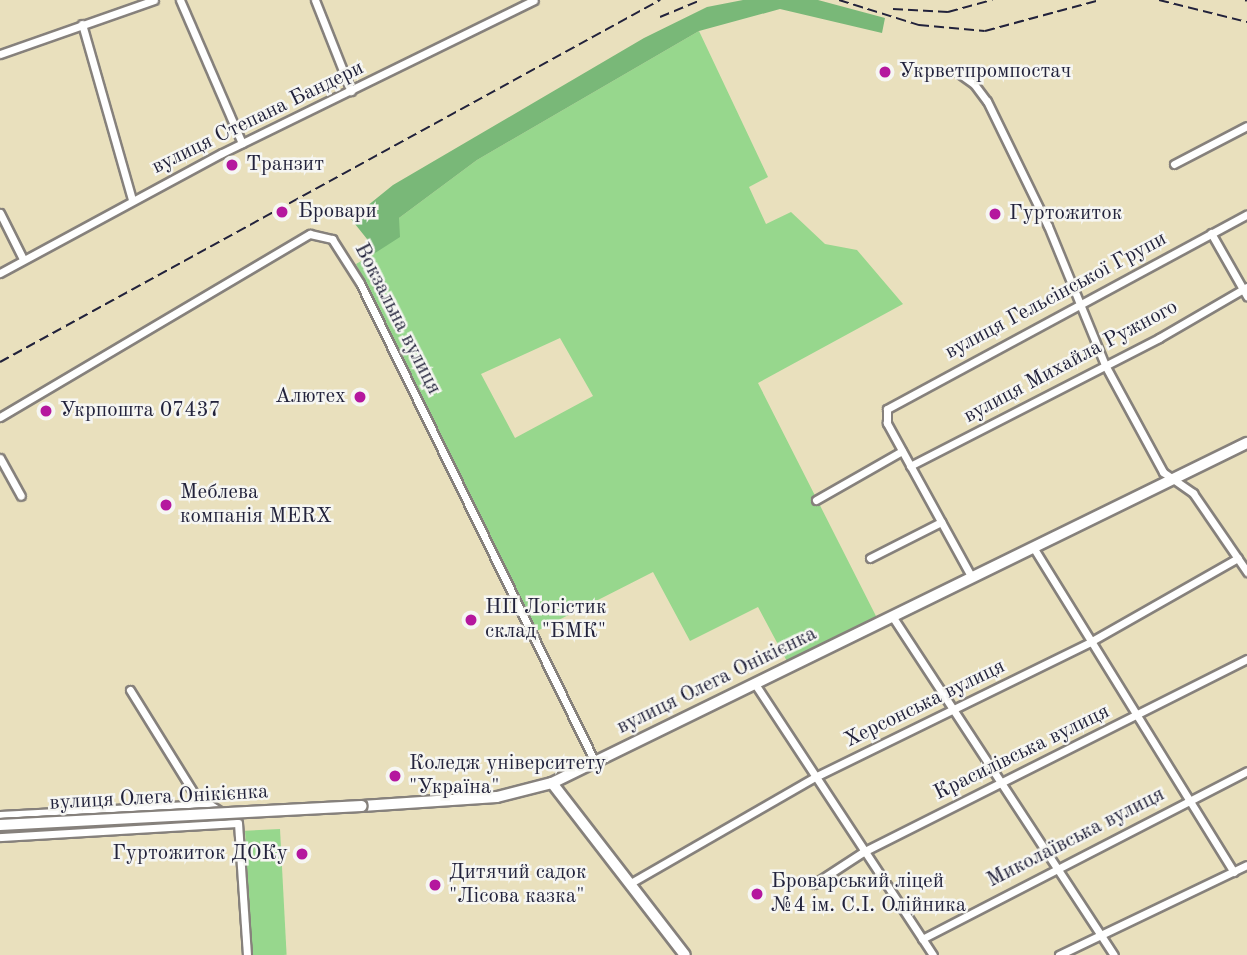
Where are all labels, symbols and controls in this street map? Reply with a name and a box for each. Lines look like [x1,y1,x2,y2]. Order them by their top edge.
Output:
street label: вулиця Степана Бандери [148,56,368,180]
place label: Укрветпромпостач [899,59,1071,85]
marker: Укрветпромпостач [877,64,893,80]
place label: Транзит [246,152,324,178]
marker: Транзит [224,157,240,173]
place label: Бровари [298,199,377,225]
place label: Гуртожиток [1009,201,1122,227]
marker: Бровари [272,202,292,222]
marker: Гуртожиток [987,206,1003,222]
street label: вулиця Гельсінської Групи [941,227,1171,365]
street label: Вокзальна вулиця [348,239,446,399]
street label: вулиця Михайла Ружного [960,295,1182,429]
place label: Алютех [275,384,346,410]
marker: Алютех [352,389,368,405]
place label: Укрпошта 07437 [60,398,221,424]
marker: Укрпошта 07437 [38,403,54,419]
place label: Меблева компанія MERX [180,480,332,530]
marker: Меблева компанія MERX [158,497,174,513]
place label: НП Логістик склад "БМК" [485,595,606,645]
marker: НП Логістик склад "БМК" [463,612,479,628]
street label: вулиця Олега Онікієнка [613,622,821,740]
street label: Херсонська вулиця [840,654,1010,754]
street label: Красилівська вулиця [930,700,1114,806]
place label: Коледж університету "Україна" [409,751,606,801]
marker: Коледж університету "Україна" [387,768,403,784]
street label: вулиця Олега Онікієнка [49,780,269,816]
street label: Миколаївська вулиця [983,782,1169,894]
place label: Гуртожиток ДОКу [112,841,288,867]
marker: Гуртожиток ДОКу [294,846,310,862]
place label: Дитячий садок "Лісова казка" [449,860,586,910]
place label: Броварський ліцей №4 ім. С.І. Олійника [771,869,966,919]
marker: Дитячий садок "Лісова казка" [427,877,443,893]
marker: Броварський ліцей №4 ім. С.І. Олійника [749,886,765,902]

